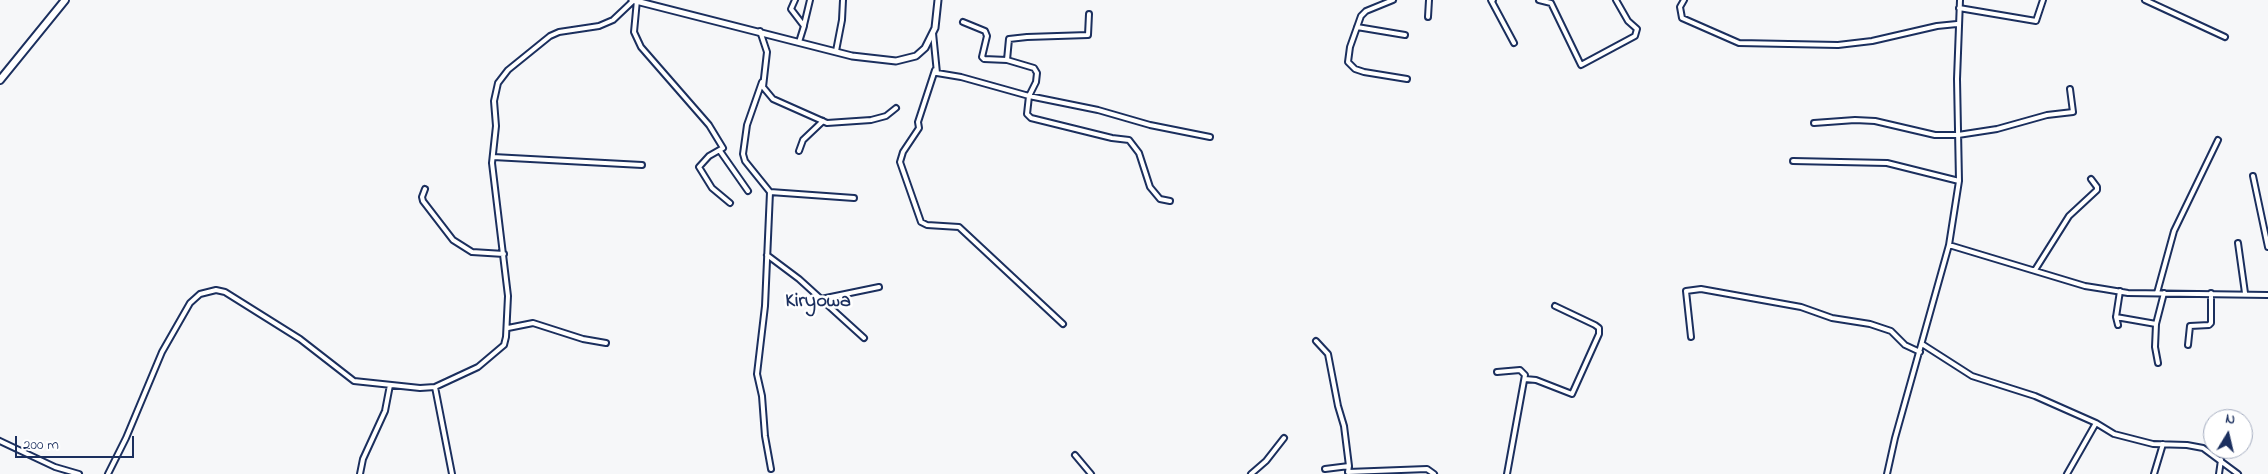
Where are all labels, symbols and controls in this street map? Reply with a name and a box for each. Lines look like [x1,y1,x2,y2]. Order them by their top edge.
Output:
district label: Kiryowa [785,291,851,315]
north arrow [2203,409,2253,459]
text: N [2224,409,2237,431]
scale bar [18,426,136,458]
text: 200 m [23,434,59,456]

